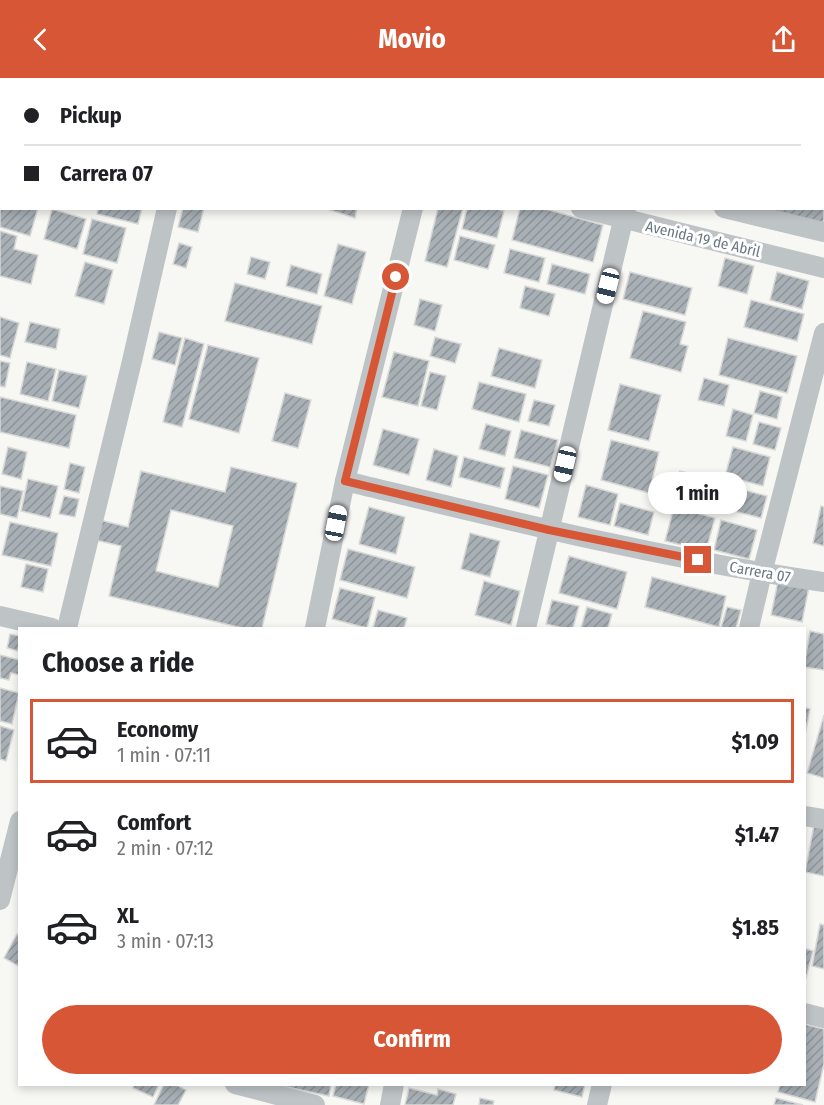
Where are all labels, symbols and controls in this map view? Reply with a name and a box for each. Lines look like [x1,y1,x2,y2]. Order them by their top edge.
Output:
icon: back [24,23,57,56]
text: Movio [378,23,446,55]
icon: share [767,23,800,56]
text: Pickup [60,102,122,129]
text: Carrera 07 [60,160,153,187]
street label: Avenida 19 de Abril [644,217,762,261]
route start [382,263,409,290]
car [595,266,621,306]
car [552,444,578,484]
callout: 1 min [648,473,748,515]
text: 1 min [676,481,719,505]
car [324,504,348,542]
route end [684,546,711,573]
street label: Carrera 07 [728,558,792,586]
text: Choose a ride [42,647,194,679]
icon: car [45,714,99,768]
text: Economy [117,716,198,743]
text: $1.09 [732,728,779,755]
text: 1 min · 07:11 [117,743,211,767]
icon: car [45,807,99,861]
text: Comfort [117,809,191,836]
text: $1.47 [735,821,779,848]
text: 2 min · 07:12 [117,836,213,860]
icon: car [45,900,99,954]
text: XL [117,902,139,929]
text: $1.85 [732,914,779,941]
text: 3 min · 07:13 [117,929,214,953]
button: Confirm [42,1005,782,1074]

